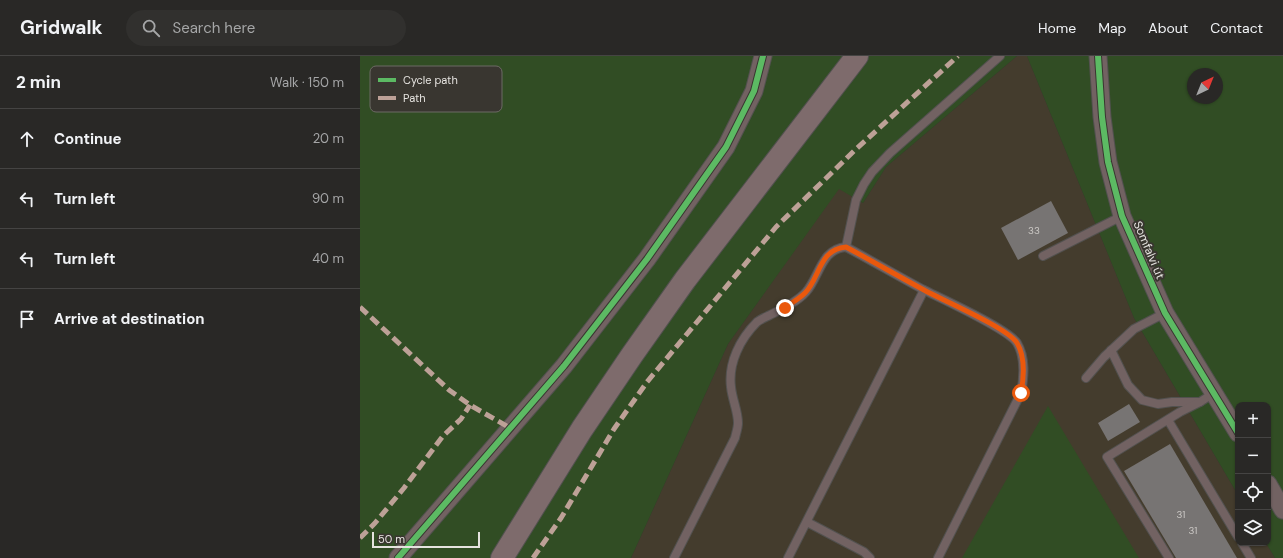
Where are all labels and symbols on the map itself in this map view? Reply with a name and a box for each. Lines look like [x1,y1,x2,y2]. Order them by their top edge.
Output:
legend [370,66,502,112]
north arrow [1187,68,1223,104]
text: Cycle path [403,73,458,87]
text: Path [403,91,426,105]
street label: Somfalvi út [1130,218,1169,282]
house number: 33 [1028,224,1040,237]
route end [776,299,794,317]
route start [1012,384,1030,402]
house number: 31 [1177,508,1185,521]
house number: 31 [1189,524,1197,537]
scale bar [372,530,480,549]

